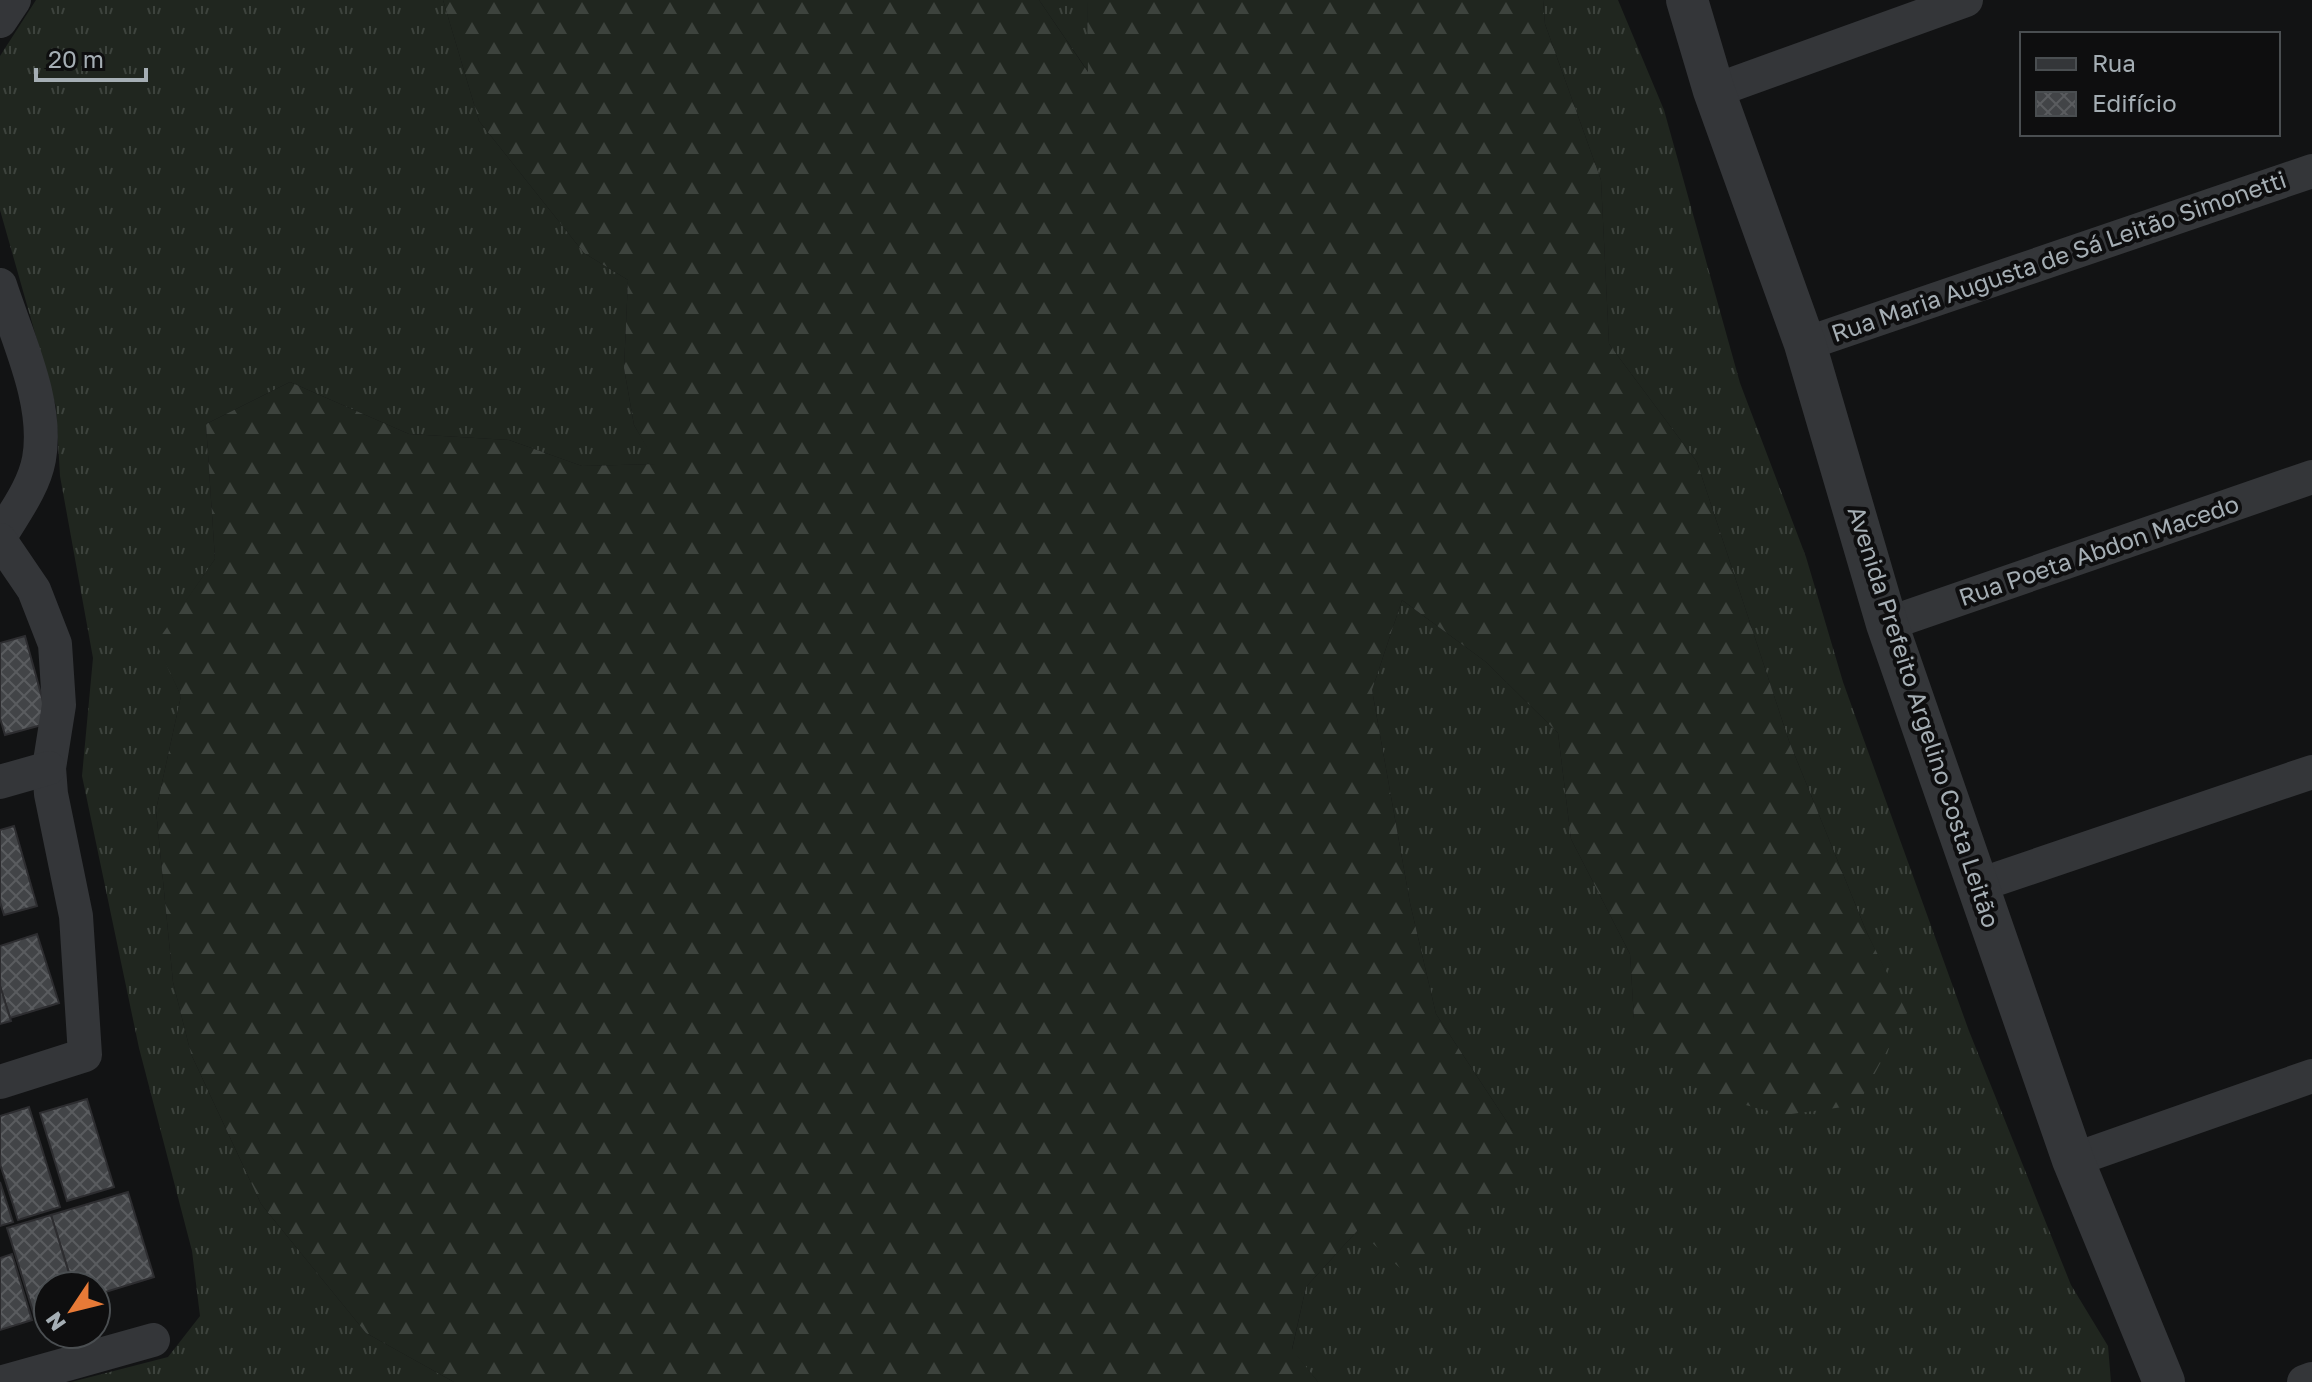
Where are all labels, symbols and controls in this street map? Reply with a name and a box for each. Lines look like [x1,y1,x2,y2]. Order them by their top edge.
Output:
scale bar [36,32,146,82]
legend [2020,32,2280,136]
text: 20 m [48,44,104,73]
text: Rua [2092,48,2136,77]
text: Edifício [2092,88,2177,117]
street label: Rua Maria Augusta de Sá Leitão Simonetti [1827,164,2290,347]
street label: Rua Poeta Abdon Macedo [1955,488,2242,611]
street label: Avenida Prefeito Argelino Costa Leitão [1842,502,2006,931]
north arrow [32,1270,112,1350]
text: N [39,1307,71,1336]

